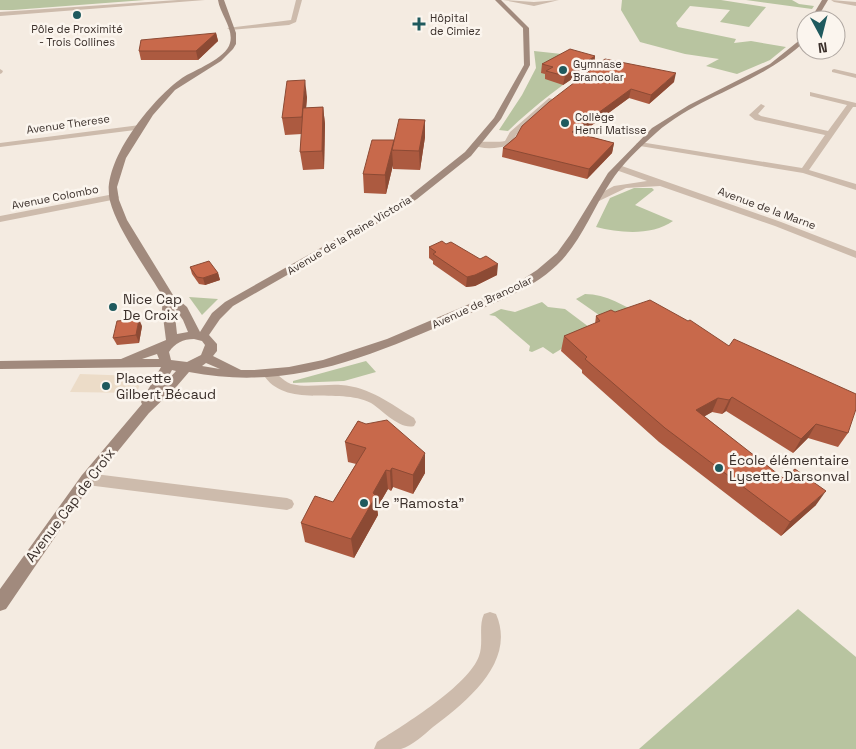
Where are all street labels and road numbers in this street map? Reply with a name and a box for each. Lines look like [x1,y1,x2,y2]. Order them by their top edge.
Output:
street label: Avenue Therese [25,111,111,137]
street label: Avenue Colombo [10,182,100,212]
street label: Avenue de la Marne [716,184,818,232]
street label: Avenue de la Reine Victoria [284,192,414,278]
street label: Avenue de Brancolar [430,273,534,331]
street label: Avenue Cap de Croix [21,444,119,566]

